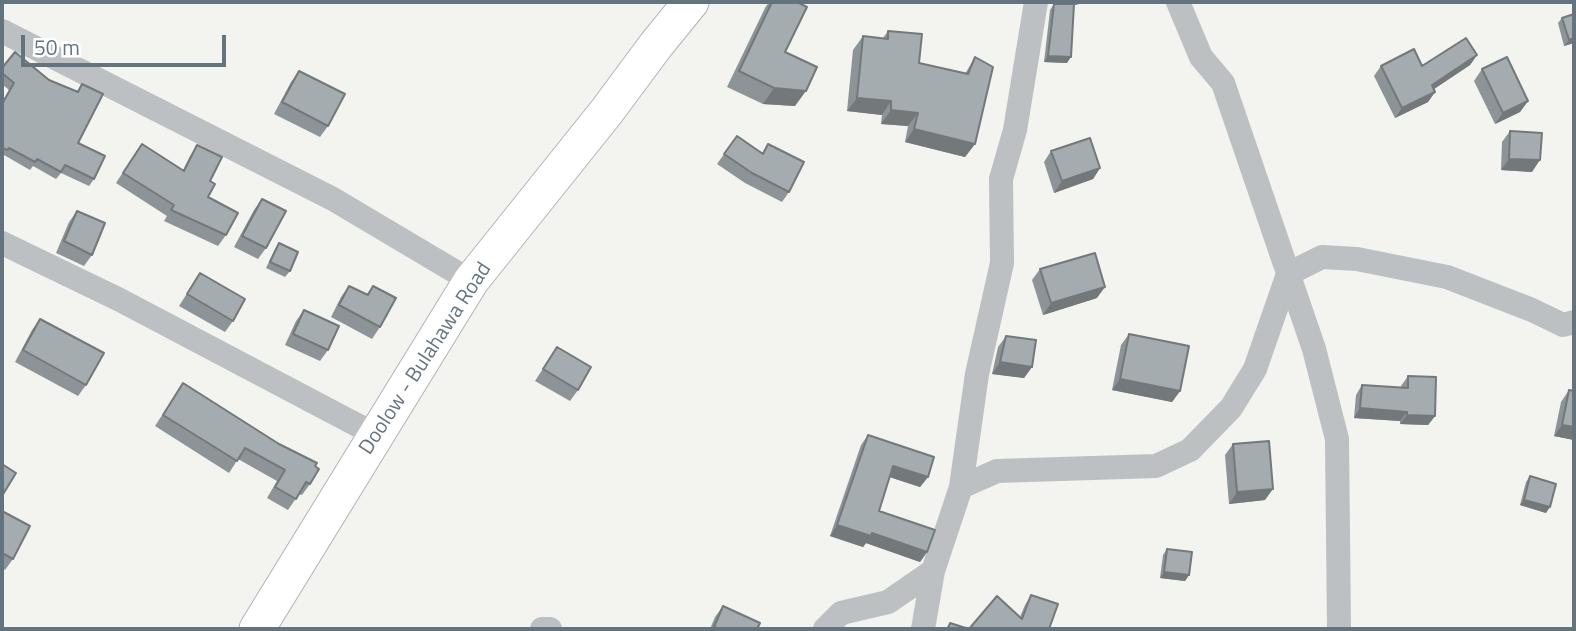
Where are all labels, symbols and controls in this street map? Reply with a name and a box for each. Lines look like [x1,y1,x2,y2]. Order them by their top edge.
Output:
scale bar [24,21,229,65]
text: 50 m [34,31,80,63]
street label: Doolow - Bulahawa Road [354,258,498,460]

